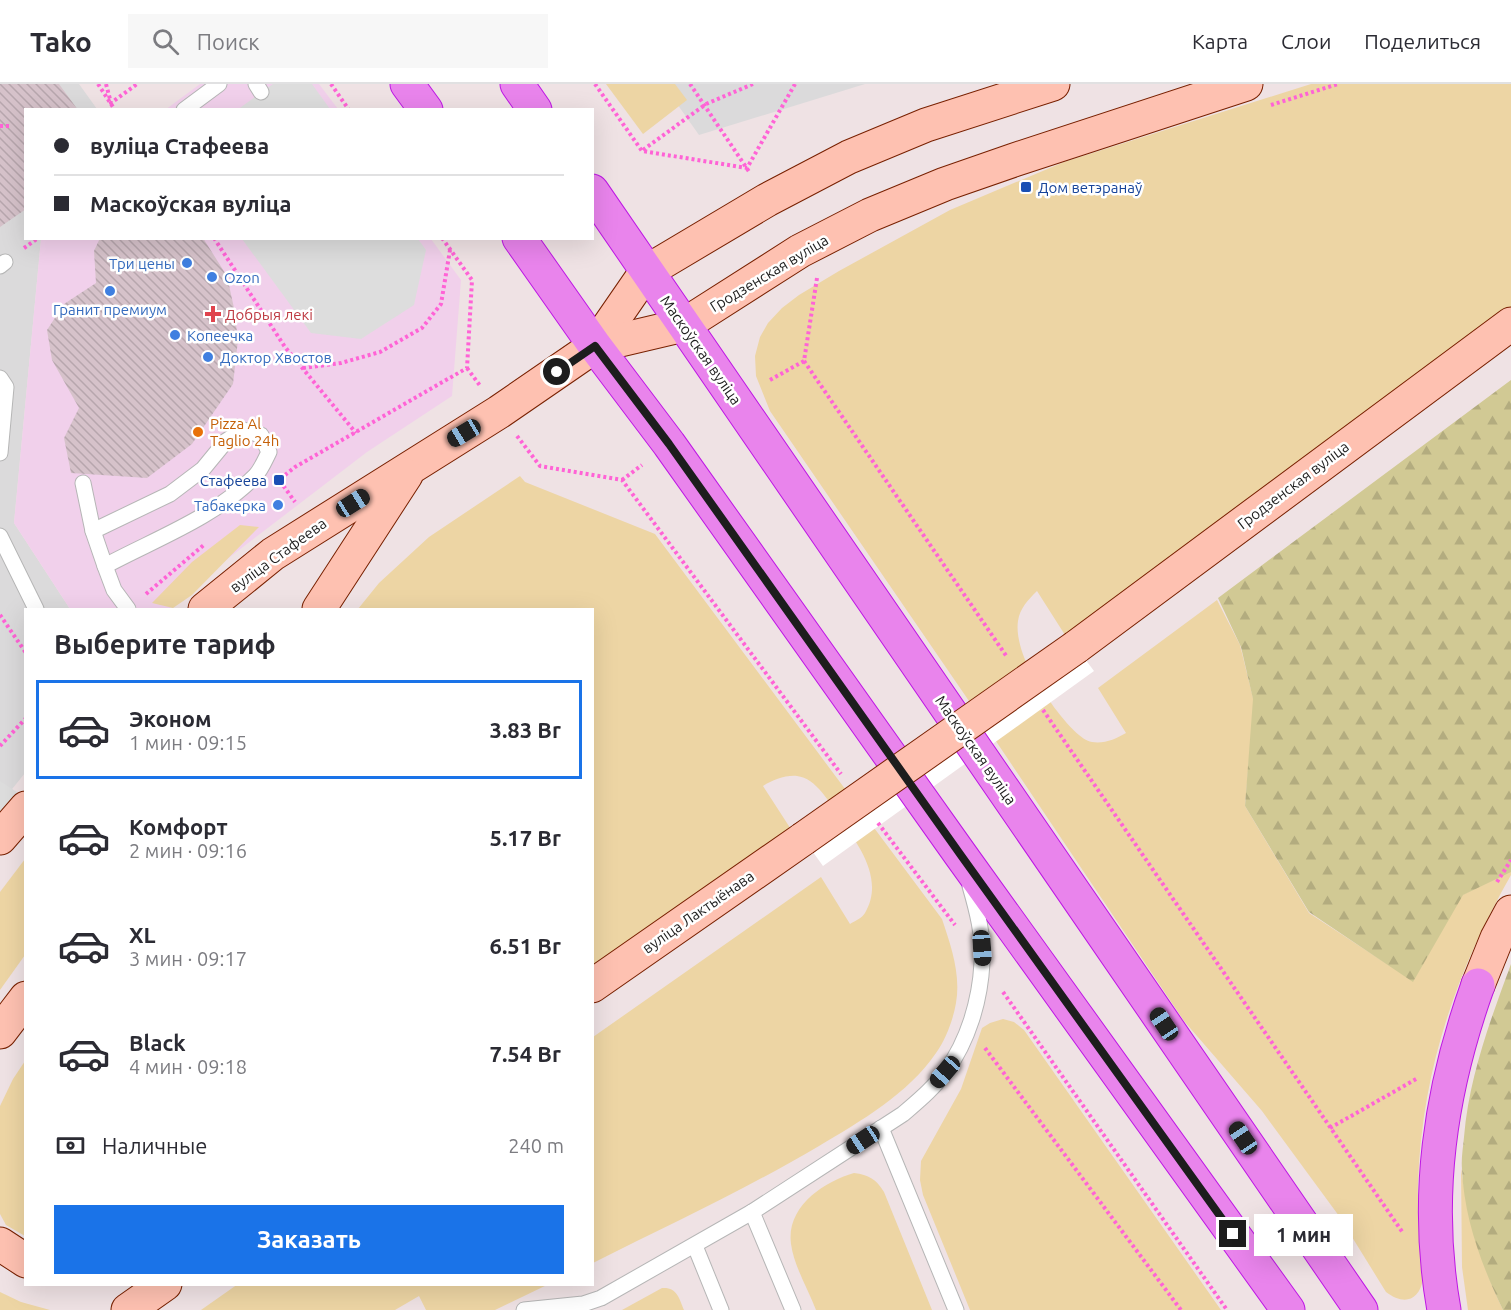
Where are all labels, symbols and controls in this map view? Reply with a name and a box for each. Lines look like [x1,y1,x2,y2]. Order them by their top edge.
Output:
search box [128,14,548,68]
icon: search [149,25,182,58]
text: Tako [30,26,92,57]
text: Поиск [197,29,259,54]
text: Карта [1192,29,1248,53]
text: Слои [1281,29,1331,53]
text: Поделиться [1364,29,1481,53]
text: вуліца Стафеева [90,133,269,158]
place label: Дом ветэранаў [1038,179,1142,196]
marker: Дом ветэранаў [1019,180,1033,194]
text: Маскоўская вуліца [90,191,291,216]
street label: Гродзенская вуліца [707,231,831,315]
place label: Три цены [109,255,175,272]
marker: Три цены [180,256,194,270]
place label: Ozon [224,269,260,286]
marker: Ozon [205,270,219,284]
marker: Гранит премиум [103,284,117,298]
street label: Маскоўская вуліца [657,292,745,408]
place label: Гранит премиум [53,301,167,318]
place label: Добрыя лекі [225,306,313,323]
marker: Добрыя лекі [206,307,220,321]
place label: Копеечка [187,327,253,344]
marker: Копеечка [168,328,182,342]
place label: Доктор Хвостов [220,349,332,366]
marker: Доктор Хвостов [201,350,215,364]
route start [543,358,570,385]
place label: Pizza Al Taglio 24h [210,415,279,449]
car [444,416,484,450]
marker: Pizza Al Taglio 24h [191,425,205,439]
street label: Гродзенская вуліца [1234,438,1352,532]
place label: Стафеева [200,472,267,489]
marker: Стафеева [272,473,286,487]
car [333,486,373,520]
place label: Табакерка [194,497,266,514]
marker: Табакерка [271,498,285,512]
street label: вуліца Стафеева [227,514,329,596]
text: Выберите тариф [54,629,276,659]
street label: Маскоўская вуліца [932,692,1020,808]
icon: car [57,703,111,757]
text: Эконом [129,706,211,731]
text: 3.83 Br [490,717,561,742]
text: 1 мин · 09:15 [129,731,247,754]
icon: car [57,811,111,865]
text: Комфорт [129,814,228,839]
text: 5.17 Br [490,825,561,850]
text: 2 мин · 09:16 [129,839,247,862]
street label: вуліца Лактыёнава [639,867,757,957]
icon: car [57,919,111,973]
text: XL [129,922,156,947]
car [972,929,992,967]
text: 6.51 Br [490,933,561,958]
text: 3 мин · 09:17 [129,947,247,970]
car [1146,1004,1182,1044]
icon: car [57,1027,111,1081]
text: Black [129,1030,186,1055]
text: 7.54 Br [490,1041,561,1066]
car [926,1053,964,1091]
text: 4 мин · 09:18 [129,1055,247,1078]
car [1225,1118,1261,1158]
car [843,1123,883,1157]
icon: cash [54,1129,87,1162]
text: Наличные [102,1133,207,1158]
text: 240 m [508,1134,564,1157]
button: Заказать [54,1205,564,1274]
callout: 1 мин [1254,1213,1353,1255]
route end [1219,1220,1246,1247]
text: 1 мин [1276,1223,1331,1246]

